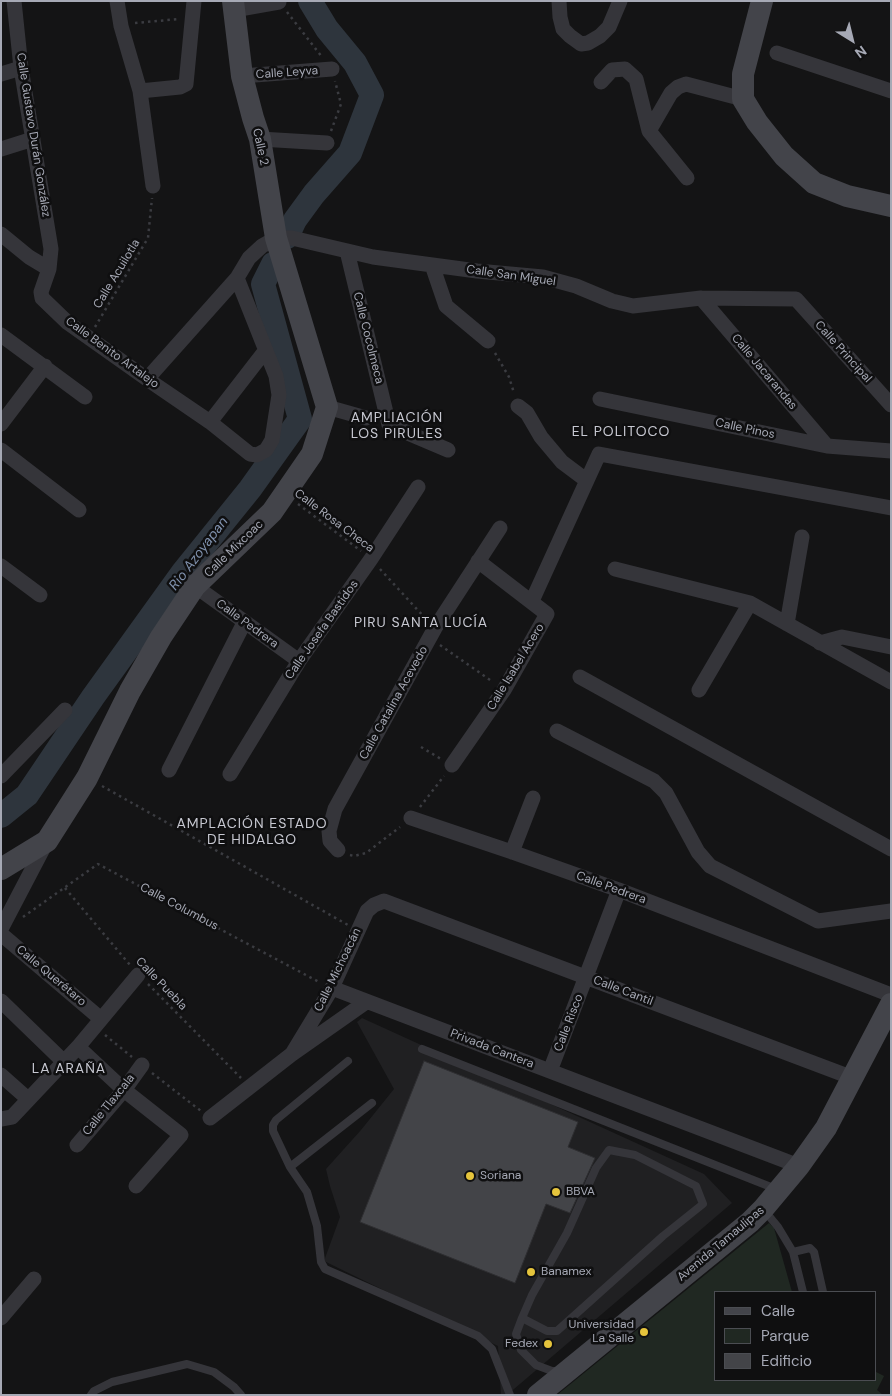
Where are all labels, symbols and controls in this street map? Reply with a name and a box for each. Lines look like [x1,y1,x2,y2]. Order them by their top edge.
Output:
north arrow [827,15,877,65]
text: N [851,42,870,62]
street label: Calle Gustavo Durán González [13,52,53,218]
street label: Calle Leyva [255,64,319,82]
street label: Calle 2 [249,127,271,167]
street label: Calle Acuilotla [91,237,143,311]
street label: Calle San Miguel [465,263,557,289]
street label: Calle Cocolmeca [350,291,386,385]
street label: Calle Benito Artalejo [62,314,162,392]
street label: Calle Principal [812,318,874,386]
street label: Calle Jacarandas [728,331,800,413]
district label: AMPLIACIÓN LOS PIRULES [349,410,445,442]
street label: Calle Pinos [714,416,776,442]
district label: EL POLITOCO [570,424,672,440]
street label: Calle Rosa Checa [291,486,377,556]
water label: Rio Azoyapan [166,514,232,594]
street label: Calle Mixcoac [201,517,267,581]
street label: Calle Josefa Bastidos [282,578,362,682]
street label: Calle Pedrera [213,597,281,651]
district label: PIRU SANTA LUCÍA [352,615,490,631]
street label: Calle Isabel Acero [484,621,548,713]
street label: Calle Catalina Acevedo [357,644,431,762]
district label: AMPLACIÓN ESTADO DE HIDALGO [174,816,330,849]
street label: Calle Pedrera [574,869,648,907]
street label: Calle Columbus [137,880,221,934]
street label: Calle Michoacán [312,926,364,1014]
street label: Calle Querétaro [13,943,89,1009]
street label: Calle Puebla [132,955,190,1013]
street label: Calle Cantil [591,973,655,1009]
street label: Calle Risco [551,992,587,1054]
street label: Privada Cantera [448,1026,536,1072]
district label: LA ARAÑA [31,1061,107,1077]
street label: Calle Tlaxcala [80,1071,138,1139]
place label: Soriana [480,1169,521,1183]
marker: Soriana [464,1170,476,1182]
place label: BBVA [566,1185,595,1199]
marker: BBVA [550,1186,562,1198]
street label: Avenida Tamaulipas [675,1203,767,1285]
place label: Banamex [541,1265,591,1279]
marker: Banamex [525,1266,537,1278]
legend [714,1291,877,1381]
text: Calle [761,1301,795,1321]
place label: Universidad La Salle [569,1318,634,1346]
marker: Universidad La Salle [638,1326,650,1338]
text: Parque [761,1326,809,1346]
place label: Fedex [505,1337,538,1351]
marker: Fedex [542,1338,554,1350]
text: Edificio [761,1351,812,1371]

